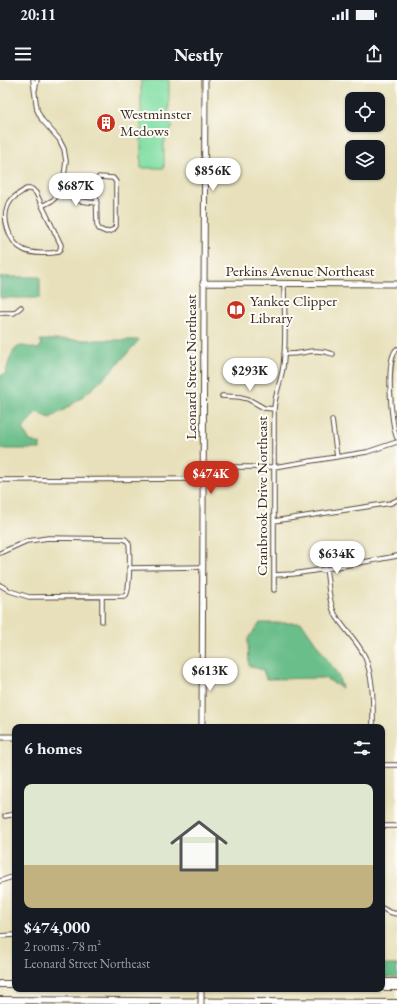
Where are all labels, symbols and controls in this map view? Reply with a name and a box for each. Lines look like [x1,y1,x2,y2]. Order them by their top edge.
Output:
text: 20:11 [20,5,56,24]
icon: menu [12,43,34,65]
text: Nestly [174,43,223,66]
icon: share [363,43,385,65]
map controls [345,92,385,180]
button: locate [345,92,385,132]
place label: Westminster Medows [120,104,191,140]
building icon: Westminster Medows [95,112,117,134]
button: layers [345,140,385,180]
pin: $856K [185,158,241,192]
text: $856K [195,162,231,179]
pin: $687K [48,173,104,207]
text: $687K [58,177,94,194]
street label: Perkins Avenue Northeast [225,261,375,280]
place label: Yankee Clipper Library [250,291,337,327]
street label: Leonard Street Northeast [181,294,200,440]
library icon: Yankee Clipper Library [225,299,247,321]
pin: $293K [222,358,278,392]
text: $293K [232,362,268,379]
street label: Cranbrook Drive Northeast [252,416,271,576]
pin: $474K [183,461,239,495]
text: $474K [193,465,229,482]
pin: $634K [309,541,365,575]
text: $634K [319,545,355,562]
pin: $613K [182,658,238,692]
text: $613K [192,662,228,679]
text: 6 homes [24,737,82,759]
icon: filters [351,737,373,759]
icon: home [163,810,235,882]
text: $474,000 [24,916,90,938]
text: 2 rooms · 78 m² [24,938,101,955]
text: Leonard Street Northeast [24,955,150,972]

